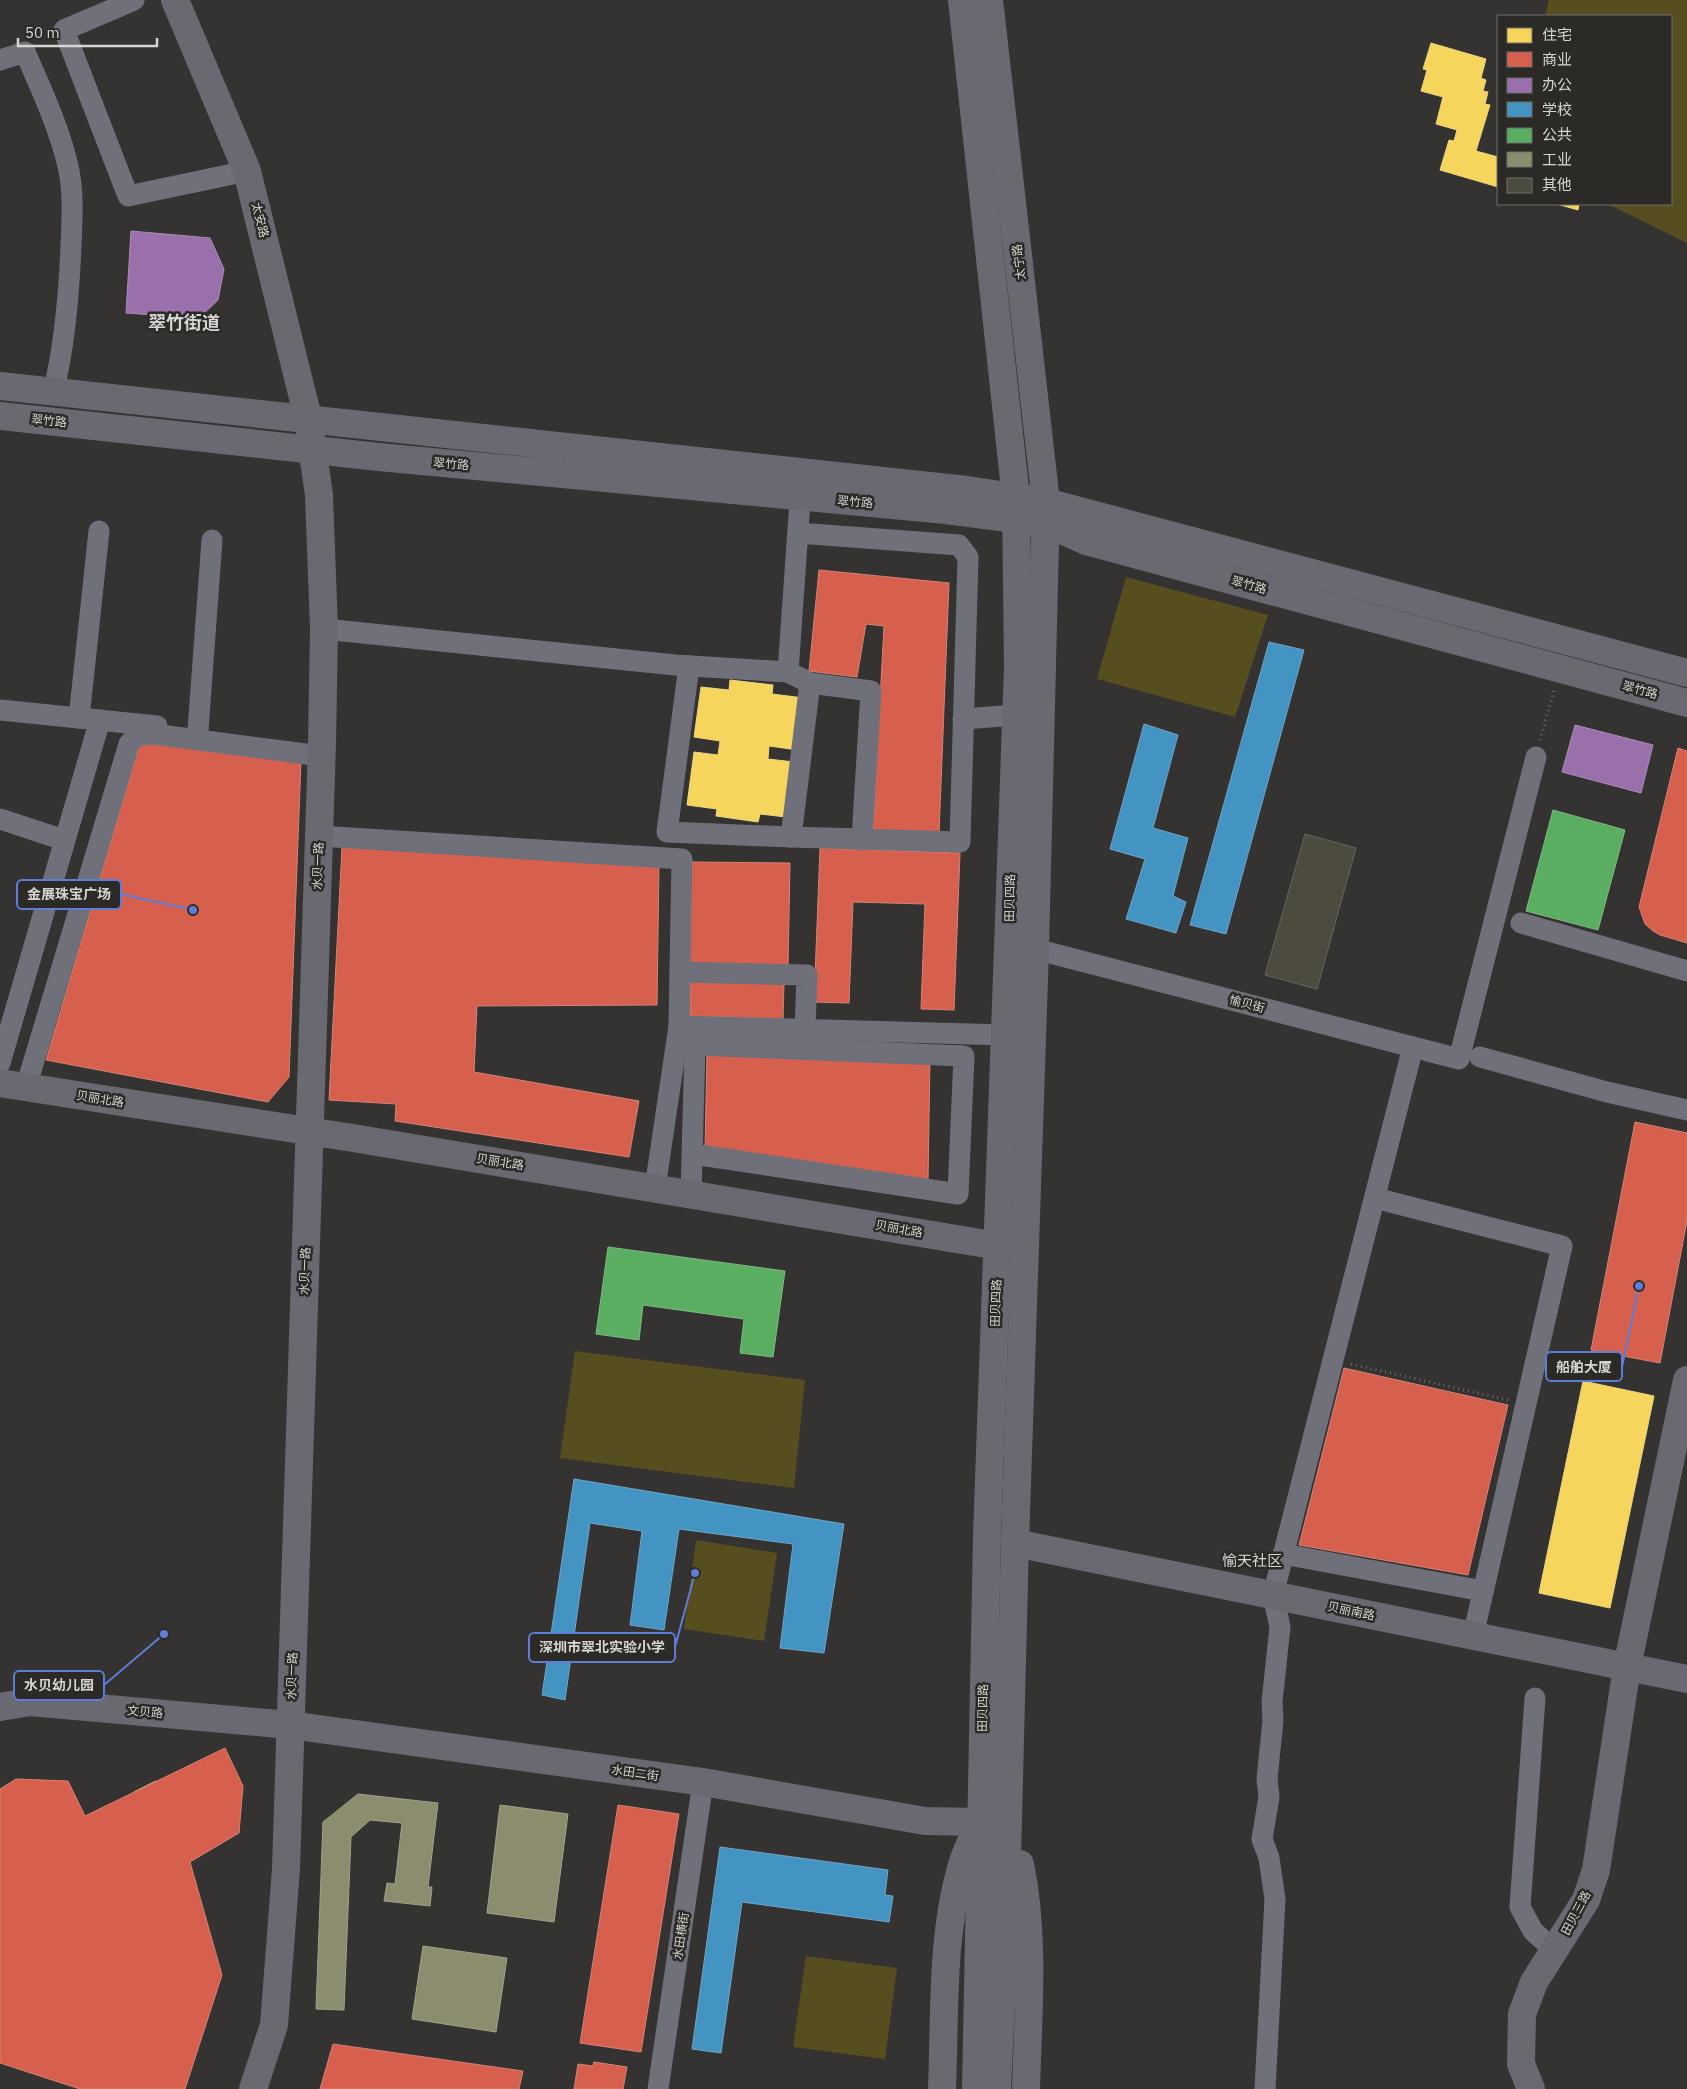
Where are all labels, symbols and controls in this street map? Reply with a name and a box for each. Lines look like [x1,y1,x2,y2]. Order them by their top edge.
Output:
scale bar [18,15,156,47]
legend [1497,15,1672,205]
text: 50 m [25,23,60,42]
text: 住宅 [1542,25,1572,44]
text: 商业 [1542,50,1572,69]
text: 办公 [1542,75,1572,94]
text: 学校 [1542,100,1572,119]
text: 公共 [1542,125,1572,144]
text: 工业 [1542,150,1572,169]
text: 其他 [1542,175,1572,194]
street label: 太安路 [249,201,272,239]
street label: 太宁路 [1009,243,1028,281]
district label: 翠竹街道 [148,311,220,334]
street label: 翠竹路 [30,411,68,430]
street label: 翠竹路 [432,454,470,473]
street label: 翠竹路 [836,492,874,511]
street label: 翠竹路 [1230,573,1268,596]
street label: 翠竹路 [1621,678,1659,701]
street label: 水贝一路 [309,842,326,890]
street label: 田贝四路 [1002,874,1017,922]
callout: 金展珠宝广场 [17,880,121,909]
text: 金展珠宝广场 [27,885,111,903]
street label: 愉贝街 [1228,992,1266,1015]
street label: 贝丽北路 [75,1087,125,1110]
street label: 贝丽北路 [475,1150,525,1173]
street label: 贝丽北路 [874,1217,924,1240]
street label: 水贝一路 [296,1247,313,1295]
street label: 田贝四路 [987,1279,1004,1327]
callout: 船舶大厦 [1546,1352,1622,1381]
text: 船舶大厦 [1556,1358,1612,1376]
district label: 愉天社区 [1222,1551,1282,1570]
street label: 贝丽南路 [1326,1598,1376,1623]
callout: 深圳市翠北实验小学 [529,1633,675,1662]
text: 深圳市翠北实验小学 [539,1638,665,1656]
street label: 水贝一路 [283,1652,300,1700]
callout: 水贝幼儿园 [14,1671,104,1700]
text: 水贝幼儿园 [24,1676,94,1694]
street label: 田贝四路 [975,1684,990,1732]
street label: 文贝路 [126,1702,164,1721]
street label: 水田二街 [610,1762,660,1783]
street label: 田贝三路 [1558,1888,1593,1937]
street label: 水田横街 [670,1911,691,1961]

